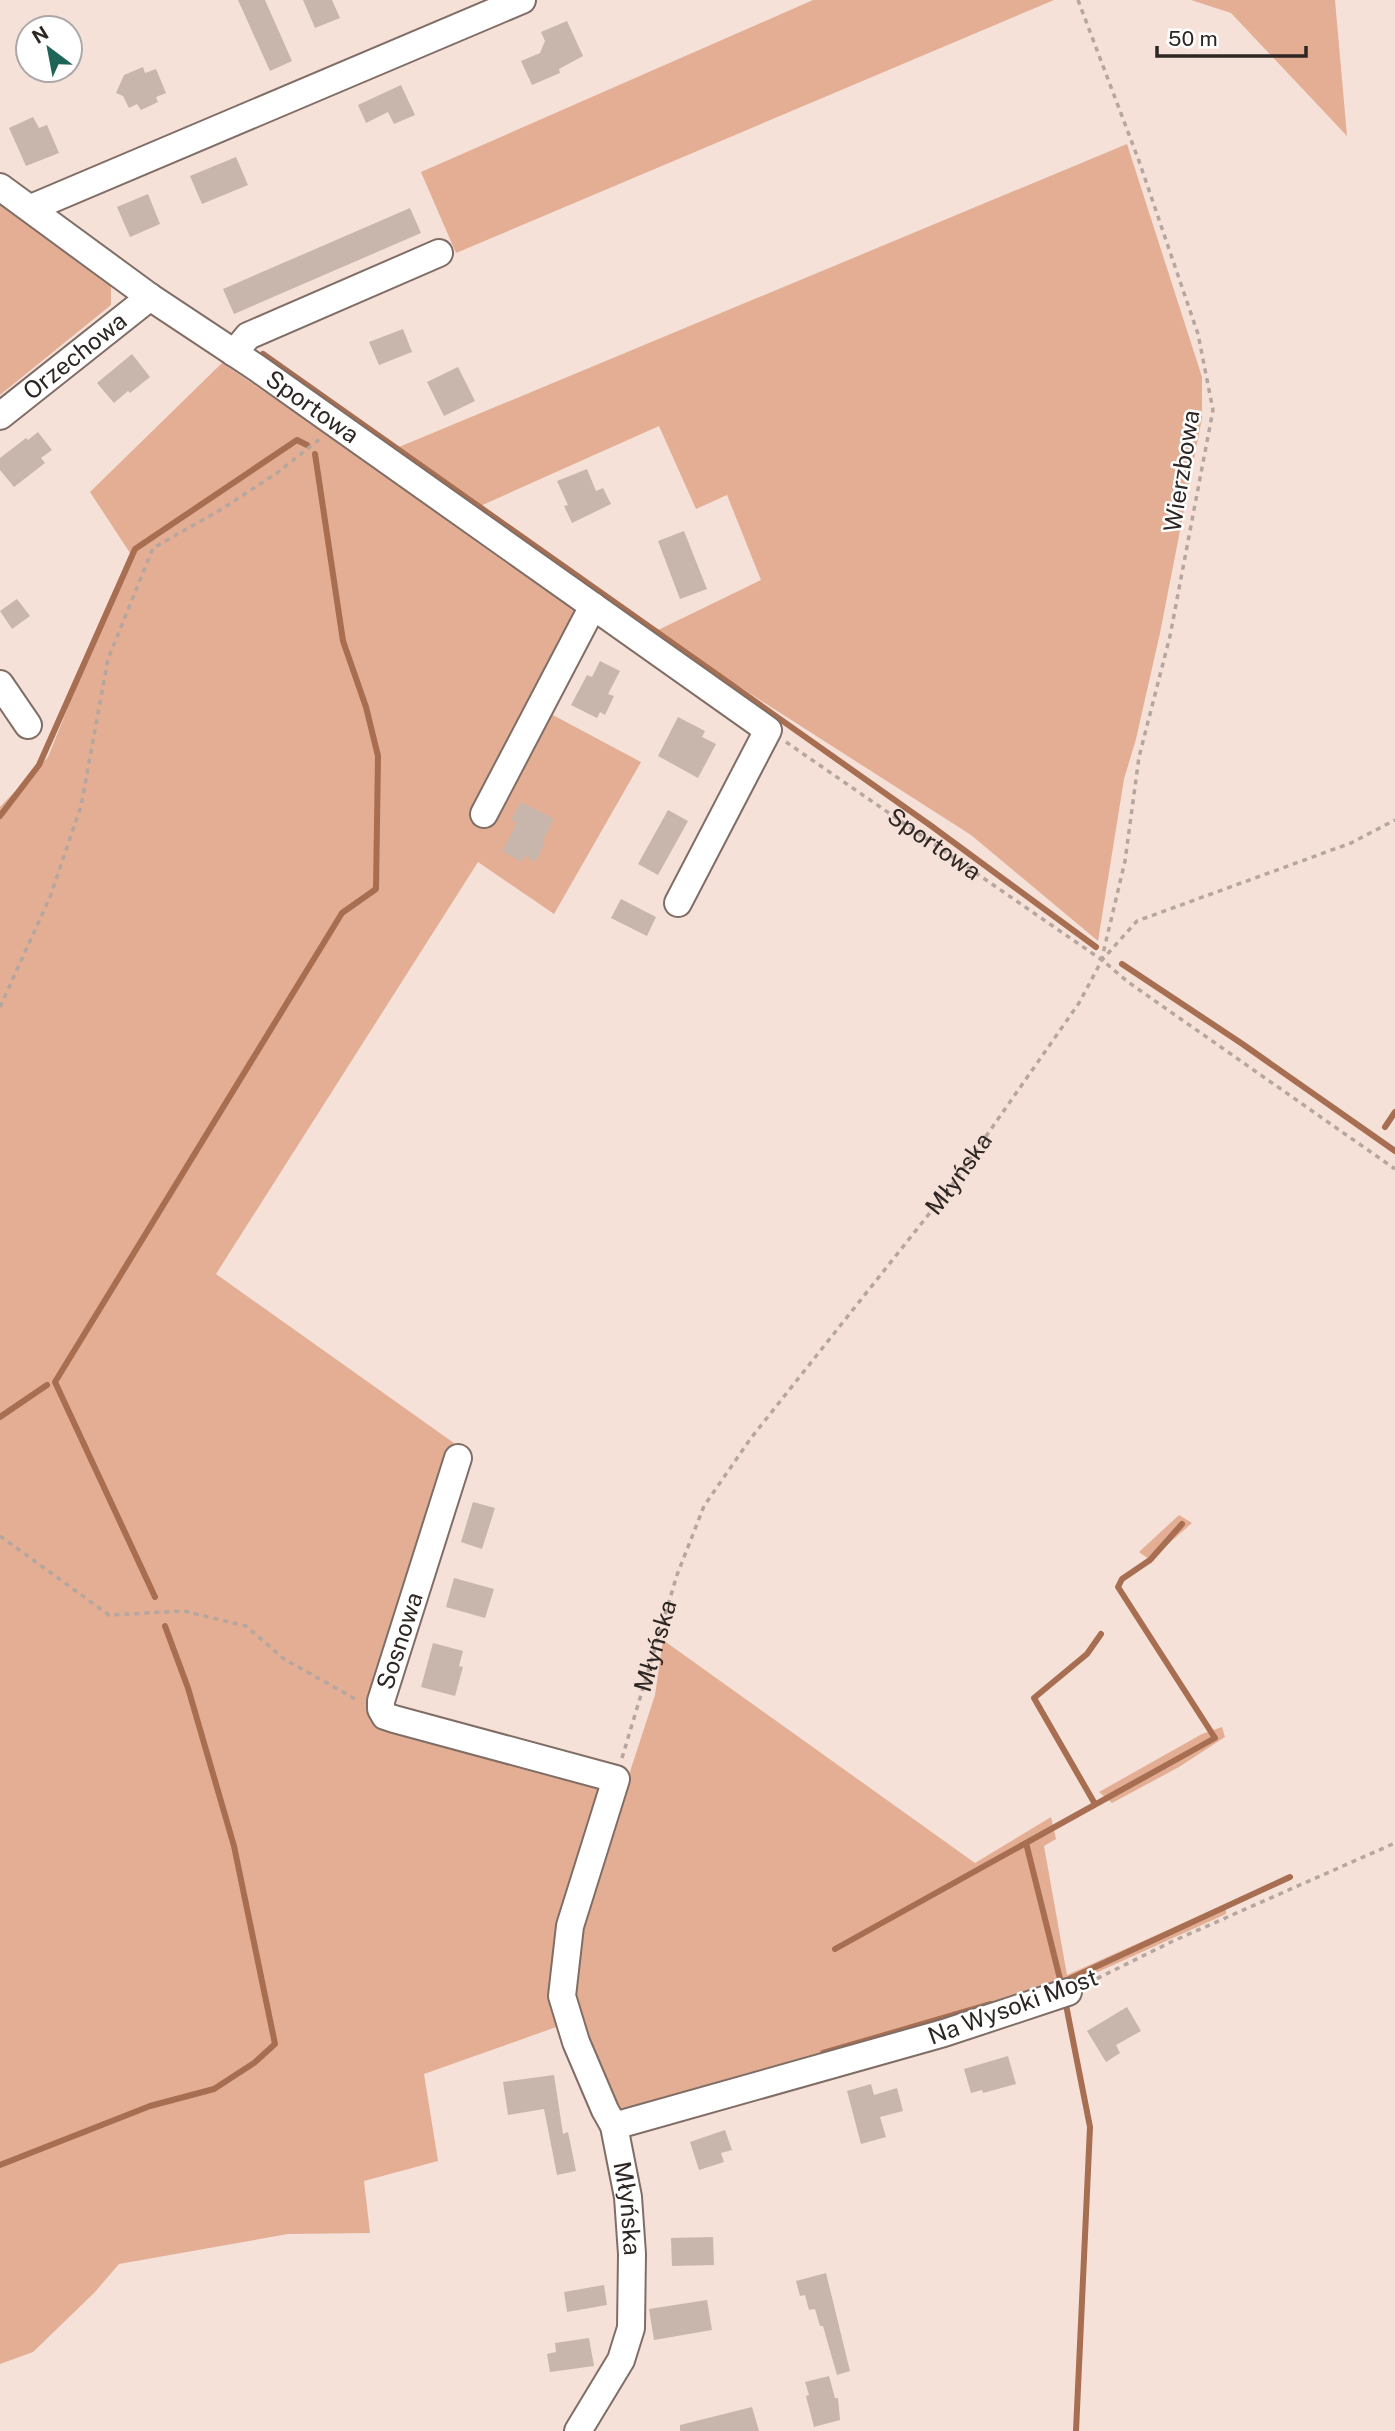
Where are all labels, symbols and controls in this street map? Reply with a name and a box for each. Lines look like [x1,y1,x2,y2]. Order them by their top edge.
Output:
north arrow [14,14,84,84]
scale bar [1157,14,1306,58]
text: N [28,21,52,48]
text: 50 m [1168,26,1218,51]
street label: Orzechowa [17,306,132,405]
street label: Sportowa [261,364,365,449]
street label: Wierzbowa [1158,408,1204,534]
street label: Sportowa [883,801,987,885]
street label: Młyńska [919,1127,997,1220]
street label: Sosnowa [370,1588,428,1693]
street label: Młyńska [628,1596,682,1695]
street label: Na Wysoki Most [924,1962,1101,2050]
street label: Młyńska [608,2159,647,2256]

